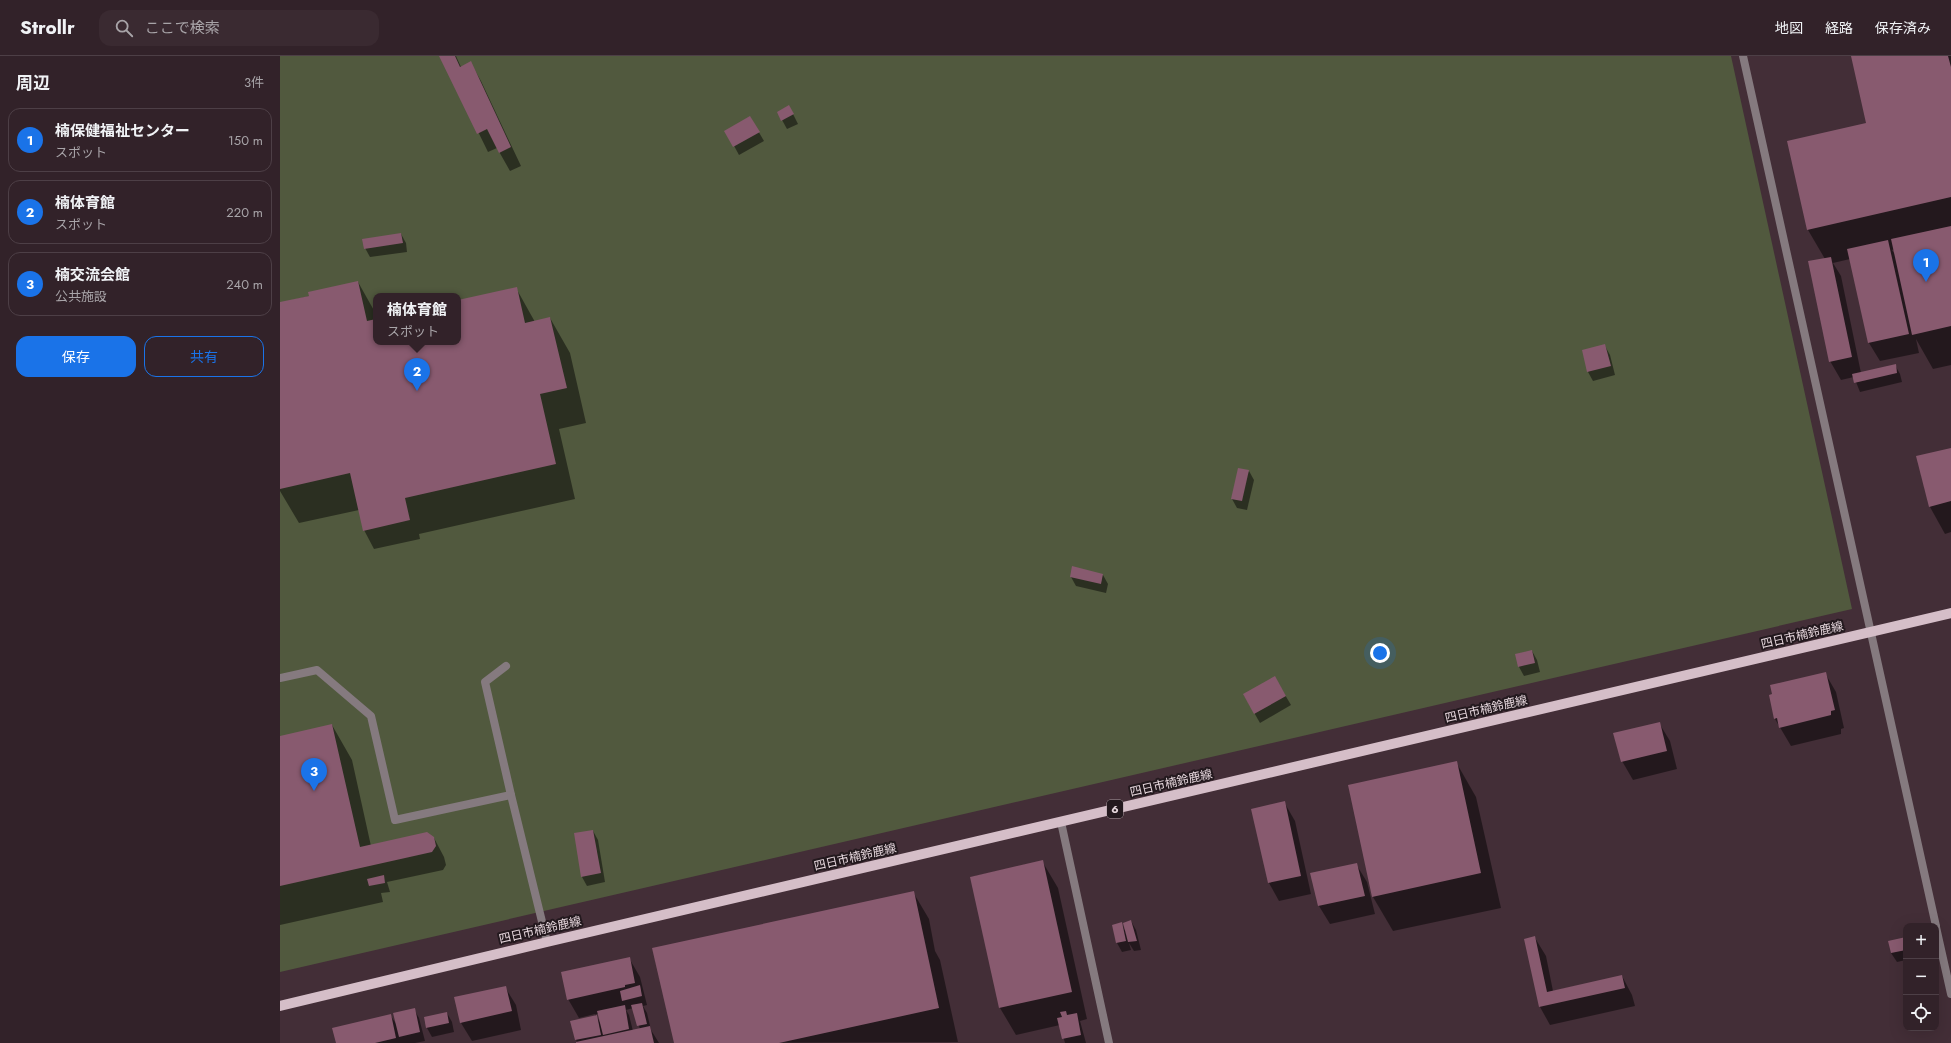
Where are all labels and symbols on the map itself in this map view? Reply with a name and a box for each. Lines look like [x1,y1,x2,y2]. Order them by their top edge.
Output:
pin: 1 [1913,249,1939,282]
pin: 2 [404,358,430,391]
street label: 四日市楠鈴鹿線 [1759,617,1845,653]
your location [1370,643,1390,663]
street label: 四日市楠鈴鹿線 [1443,691,1529,727]
pin: 3 [301,758,327,791]
street label: 四日市楠鈴鹿線 [1128,765,1214,801]
road number: 6 [1107,800,1123,818]
street label: 四日市楠鈴鹿線 [812,839,898,875]
street label: 四日市楠鈴鹿線 [497,912,583,948]

